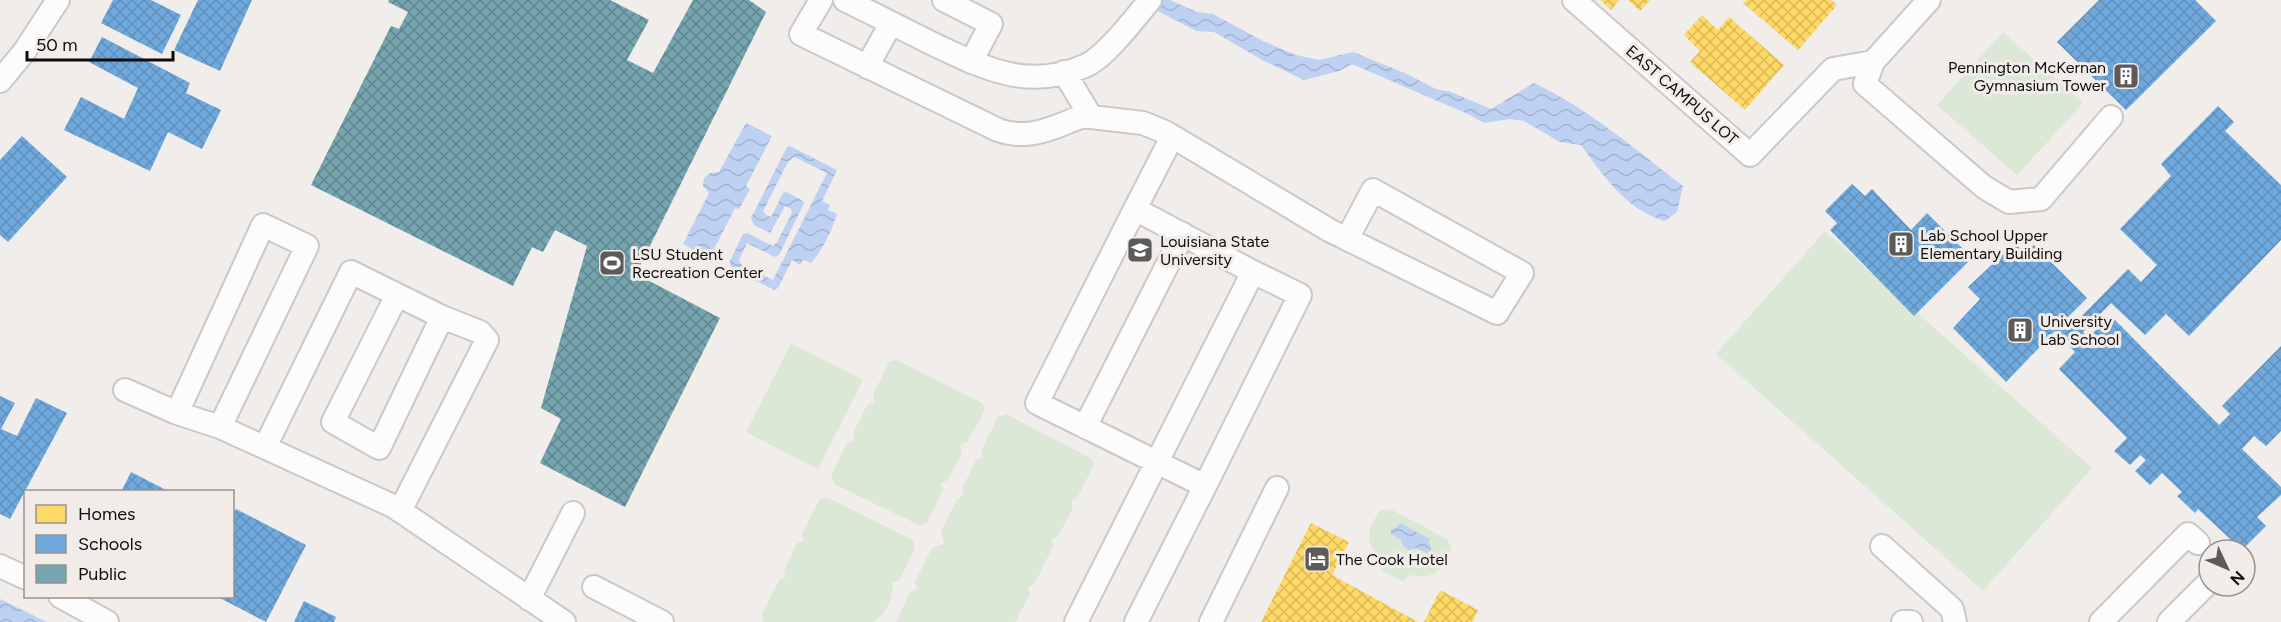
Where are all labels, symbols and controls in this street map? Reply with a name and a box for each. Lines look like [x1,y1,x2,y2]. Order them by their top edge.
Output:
scale bar [27,24,172,62]
text: 50 m [36,34,78,56]
street label: EAST CAMPUS LOT [1622,41,1742,149]
place label: Pennington McKernan Gymnasium Tower [1948,58,2107,95]
building icon: Pennington McKernan Gymnasium Tower [2111,61,2141,91]
place label: Lab School Upper Elementary Building [1920,226,2062,263]
building icon: Lab School Upper Elementary Building [1886,229,1916,259]
place label: Louisiana State University [1160,232,1270,269]
school or university icon: Louisiana State University [1125,235,1155,265]
place label: LSU Student Recreation Center [632,245,764,282]
sports icon: LSU Student Recreation Center [597,248,627,278]
place label: University Lab School [2040,312,2119,349]
building icon: University Lab School [2005,315,2035,345]
legend [24,490,234,598]
text: Homes [78,503,136,525]
text: Schools [78,533,142,555]
north arrow [2197,538,2257,598]
hotel icon: The Cook Hotel [1302,544,1332,574]
place label: The Cook Hotel [1336,550,1448,569]
text: Public [78,563,127,585]
text: N [2226,567,2249,589]

